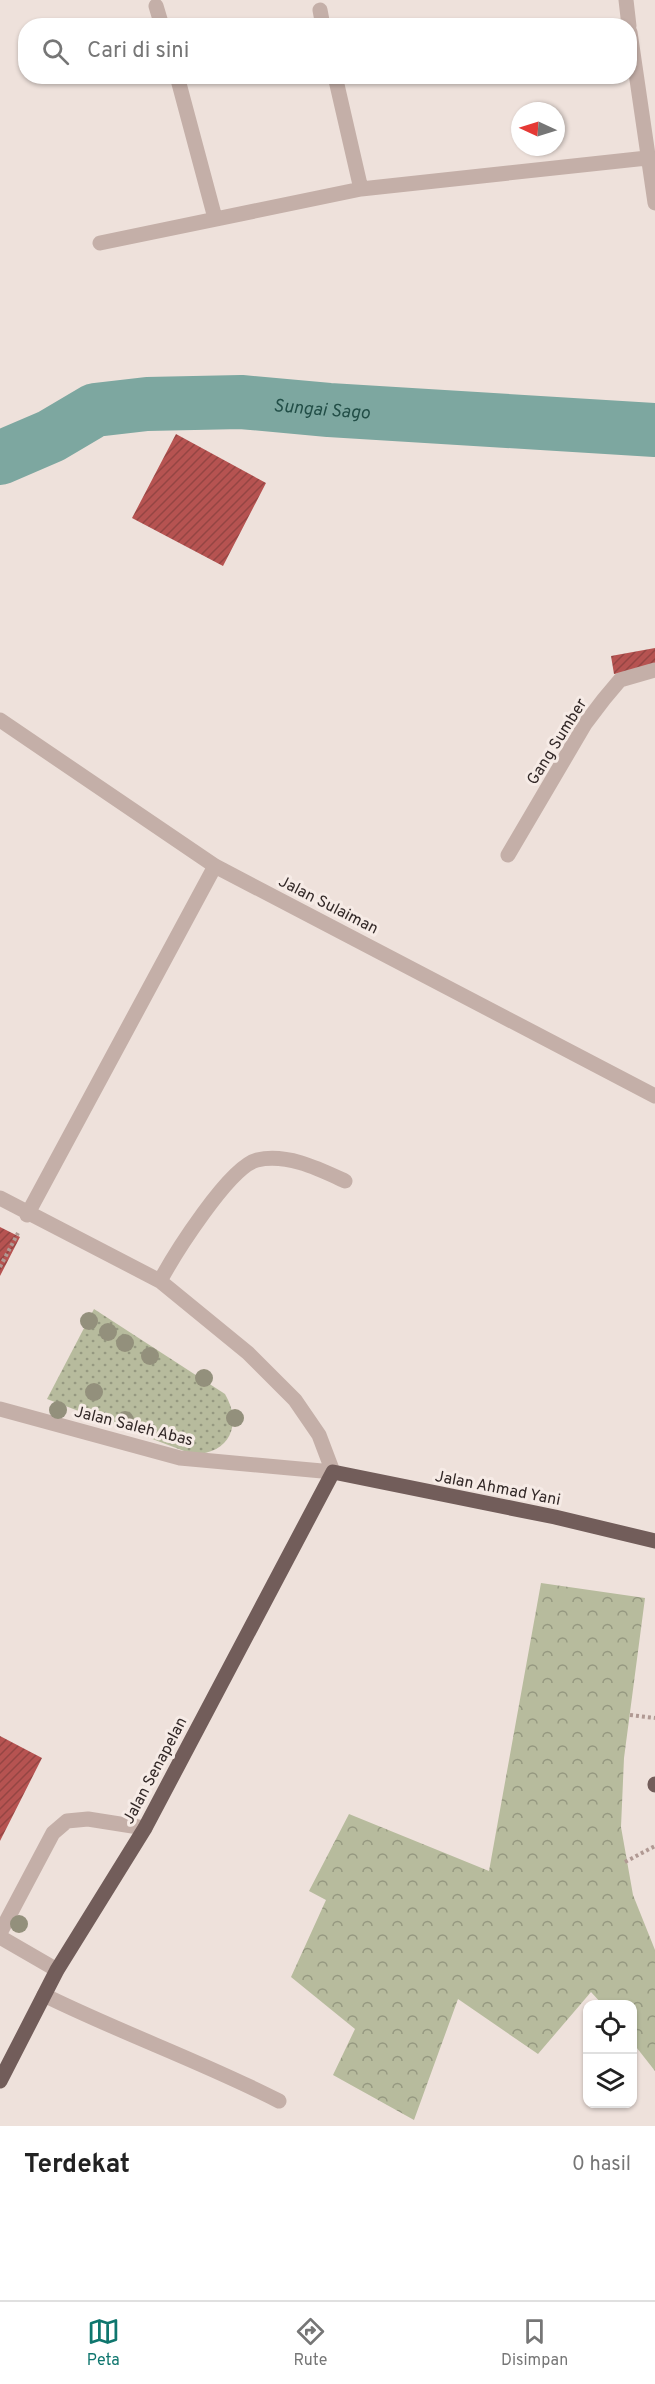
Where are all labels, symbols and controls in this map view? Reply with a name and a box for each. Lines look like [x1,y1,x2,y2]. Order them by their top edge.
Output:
search box [18,18,637,84]
icon: search [39,35,72,68]
text: Cari di sini [87,38,189,65]
north arrow [511,102,565,156]
water label: Sungai Sago [272,395,371,426]
street label: Gang Sumber [523,695,592,789]
street label: Jalan Sulaiman [275,872,381,939]
street label: Jalan Saleh Abas [72,1403,195,1451]
street label: Jalan Ahmad Yani [433,1467,562,1511]
street label: Jalan Senapelan [119,1714,192,1828]
map controls [583,2000,637,2108]
button: locate [583,2000,637,2054]
button: layers [583,2054,637,2108]
text: Terdekat [24,2149,130,2182]
text: 0 hasil [572,2152,631,2178]
tab: Peta [87,2315,120,2371]
tab: Rute [293,2315,327,2371]
tab: Disimpan [501,2315,568,2371]

